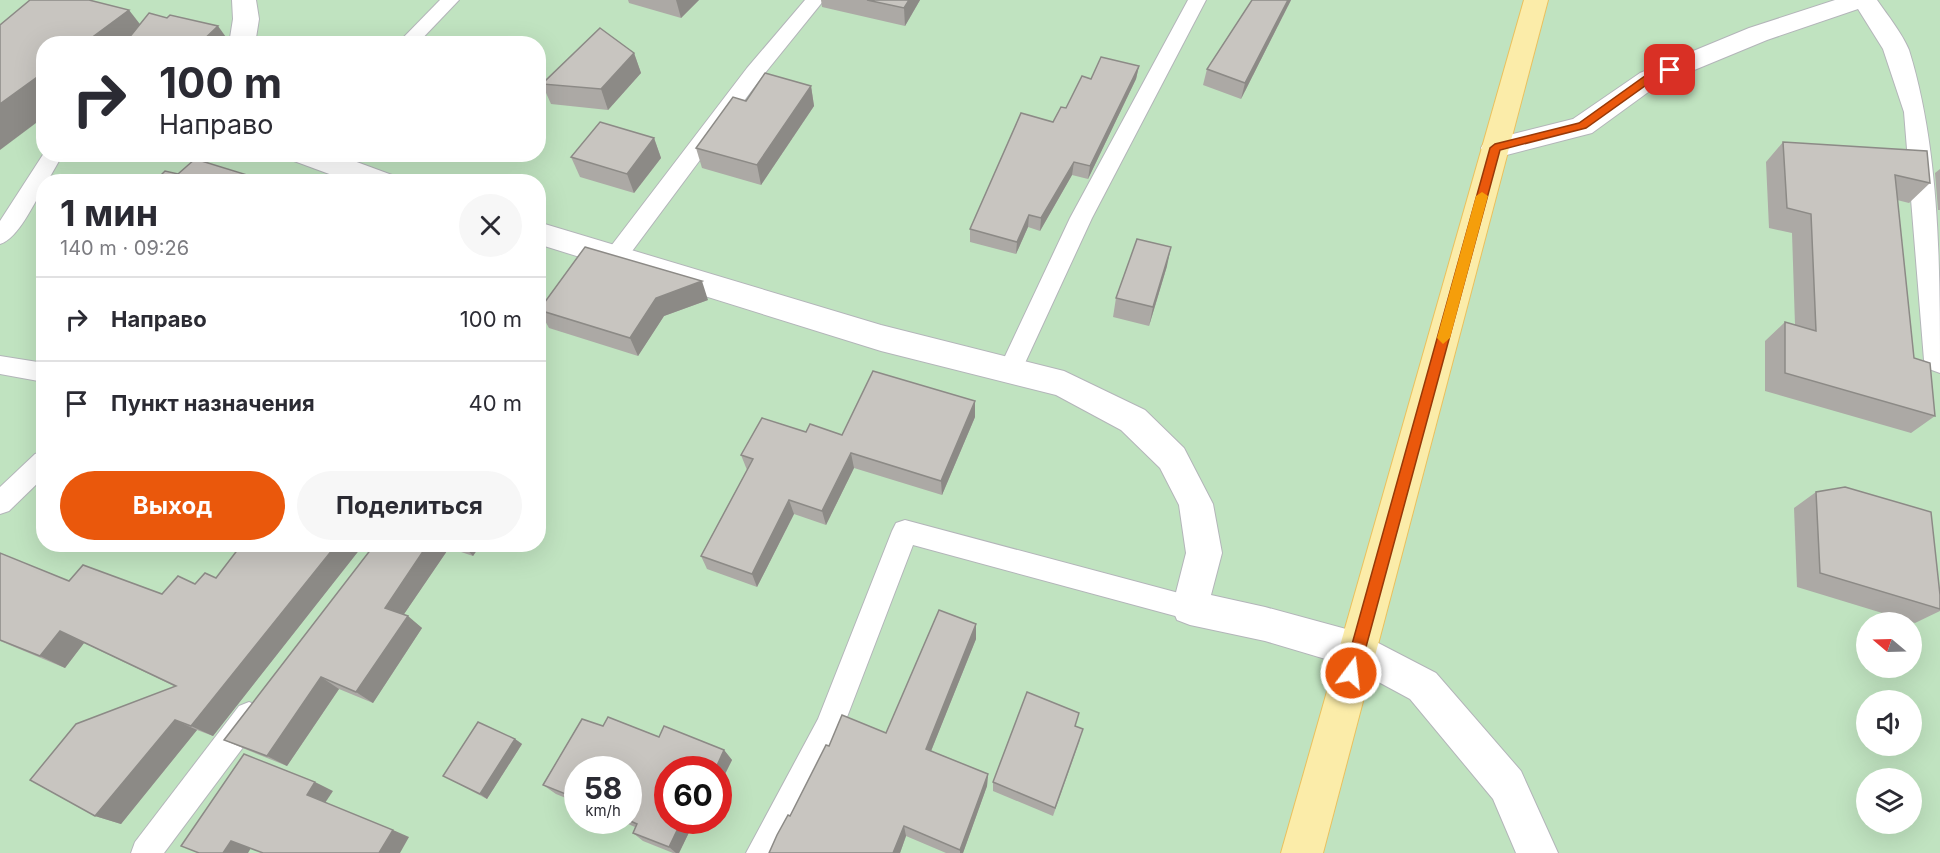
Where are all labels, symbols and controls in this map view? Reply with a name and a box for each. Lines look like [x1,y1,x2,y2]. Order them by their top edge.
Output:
pin [1644,44,1695,95]
icon: arrive [1653,53,1686,86]
text: 100 m [159,57,282,108]
icon: right [60,60,138,138]
text: Направо [159,108,274,141]
text: 1 мин [60,191,158,235]
button: close [459,194,522,257]
text: 140 m · 09:26 [60,236,189,260]
icon: right [60,303,93,336]
text: Направо [111,306,207,332]
text: 100 m [460,306,522,332]
icon: arrive [60,387,93,420]
text: Пункт назначения [111,390,315,416]
text: 40 m [468,390,522,416]
button: Выход [60,471,285,540]
button: Поделиться [297,471,522,540]
north arrow [1856,612,1922,678]
map controls [1856,612,1922,834]
position arrow [1319,641,1383,705]
button: sound [1856,690,1922,756]
speed limit sign: 60 [654,756,732,834]
button: layers [1856,768,1922,834]
text: 58 [584,770,622,806]
text: km/h [585,801,621,820]

